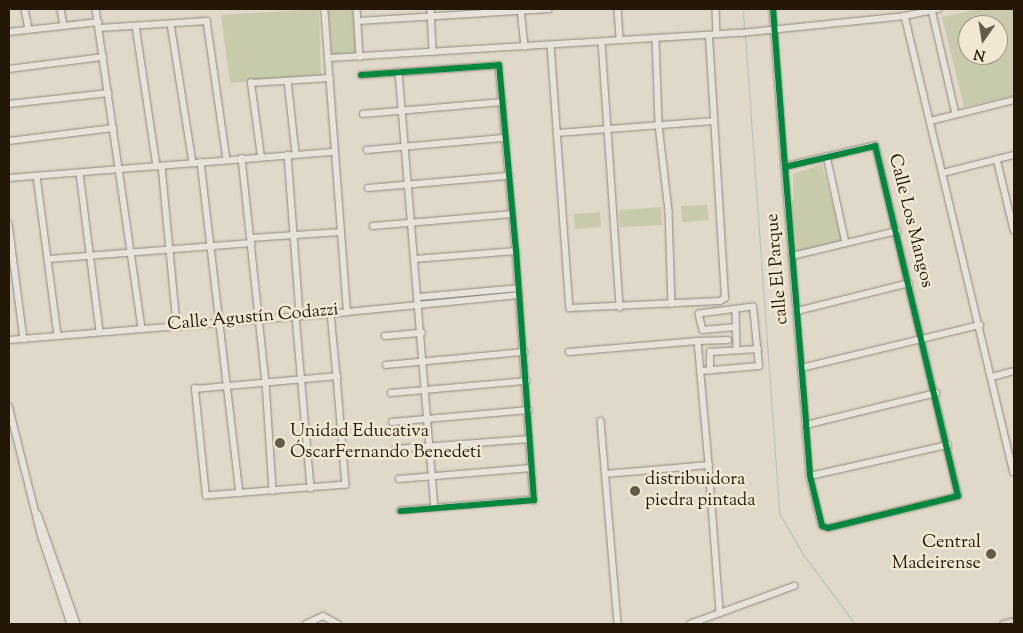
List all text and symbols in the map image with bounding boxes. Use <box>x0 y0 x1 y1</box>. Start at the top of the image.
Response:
north arrow <box>958 15 1008 65</box>
text: N <box>972 43 988 65</box>
street label: Calle Los Mangos <box>883 152 937 290</box>
street label: calle El Parque <box>762 212 794 326</box>
street label: Calle Agustín Codazzi <box>166 300 340 336</box>
place label: Unidad Educativa ÓscarFernando Benedeti <box>290 422 481 464</box>
marker: Unidad Educativa ÓscarFernando Benedeti <box>274 437 286 449</box>
place label: distribuidora piedra pintada <box>645 470 756 512</box>
marker: distribuidora piedra pintada <box>629 485 641 497</box>
place label: Central Madeirense <box>892 533 981 576</box>
marker: Central Madeirense <box>985 548 997 560</box>

